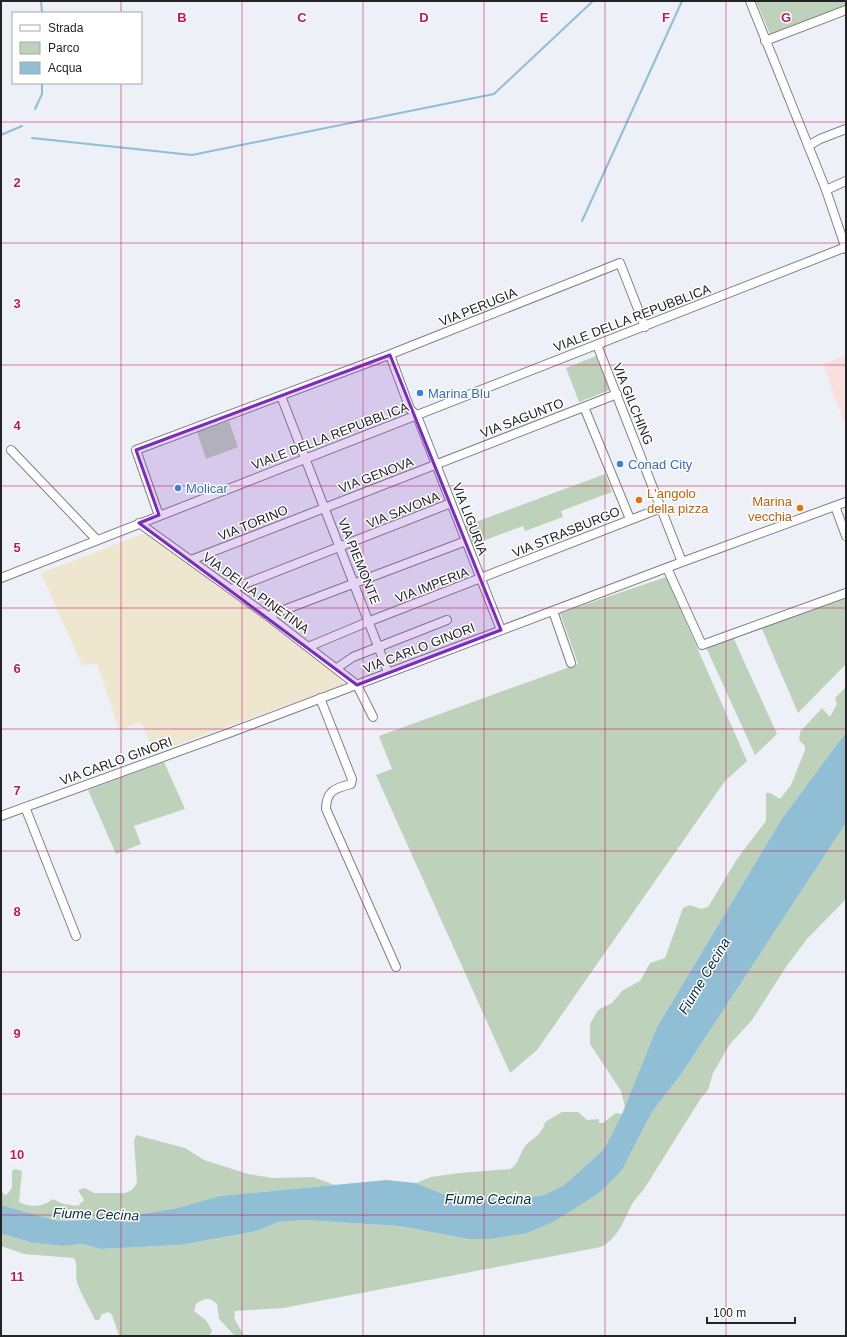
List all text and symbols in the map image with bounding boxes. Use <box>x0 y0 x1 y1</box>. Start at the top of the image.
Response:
text: B <box>177 10 187 25</box>
text: C <box>297 10 307 25</box>
text: D <box>419 10 429 25</box>
text: E <box>540 10 549 25</box>
text: F <box>662 10 670 25</box>
text: G <box>781 10 791 25</box>
legend <box>12 12 142 84</box>
text: Strada <box>48 21 84 35</box>
text: Parco <box>48 41 80 55</box>
text: Acqua <box>48 61 82 75</box>
text: 2 <box>13 175 21 190</box>
street label: VIALE DELLA REPUBBLICA <box>551 281 713 355</box>
street label: VIA PERUGIA <box>437 284 519 329</box>
text: 3 <box>13 296 21 311</box>
street label: VIA GILCHING <box>610 361 656 447</box>
place label: Marina Blu <box>428 386 490 401</box>
marker: Marina Blu <box>415 388 425 398</box>
street label: VIA SAGUNTO <box>478 395 566 441</box>
street label: VIALE DELLA REPUBBLICA <box>249 399 411 473</box>
text: 4 <box>13 418 21 433</box>
street label: VIA GENOVA <box>337 454 416 496</box>
place label: Conad City <box>628 457 693 472</box>
marker: Conad City <box>615 459 625 469</box>
place label: Molicar <box>186 481 229 496</box>
street label: VIA LIGURIA <box>449 481 491 557</box>
marker: Molicar <box>173 483 183 493</box>
place label: L'angolo della pizza <box>647 486 709 516</box>
street label: VIA SAVONA <box>364 488 442 531</box>
place label: Marina vecchia <box>748 494 793 524</box>
marker: L'angolo della pizza <box>634 495 644 505</box>
street label: VIA TORINO <box>216 502 290 544</box>
marker: Marina vecchia <box>795 503 805 513</box>
street label: VIA STRASBURGO <box>510 504 622 560</box>
street label: VIA PIEMONTE <box>335 516 383 607</box>
text: 5 <box>13 540 21 555</box>
street label: VIA DELLA PINETINA <box>200 549 312 637</box>
street label: VIA IMPERIA <box>393 564 471 606</box>
street label: VIA CARLO GINORI <box>361 620 477 676</box>
text: 6 <box>13 661 21 676</box>
street label: VIA CARLO GINORI <box>58 734 174 788</box>
text: 7 <box>13 783 21 798</box>
text: 8 <box>13 904 21 919</box>
water label: Fiume Cecina <box>675 935 733 1017</box>
text: 9 <box>13 1026 21 1041</box>
text: 10 <box>10 1147 24 1162</box>
water label: Fiume Cecina <box>445 1191 531 1207</box>
water label: Fiume Cecina <box>53 1204 140 1224</box>
text: 11 <box>10 1269 24 1284</box>
scale bar <box>707 1299 795 1325</box>
text: 100 m <box>713 1306 746 1320</box>

